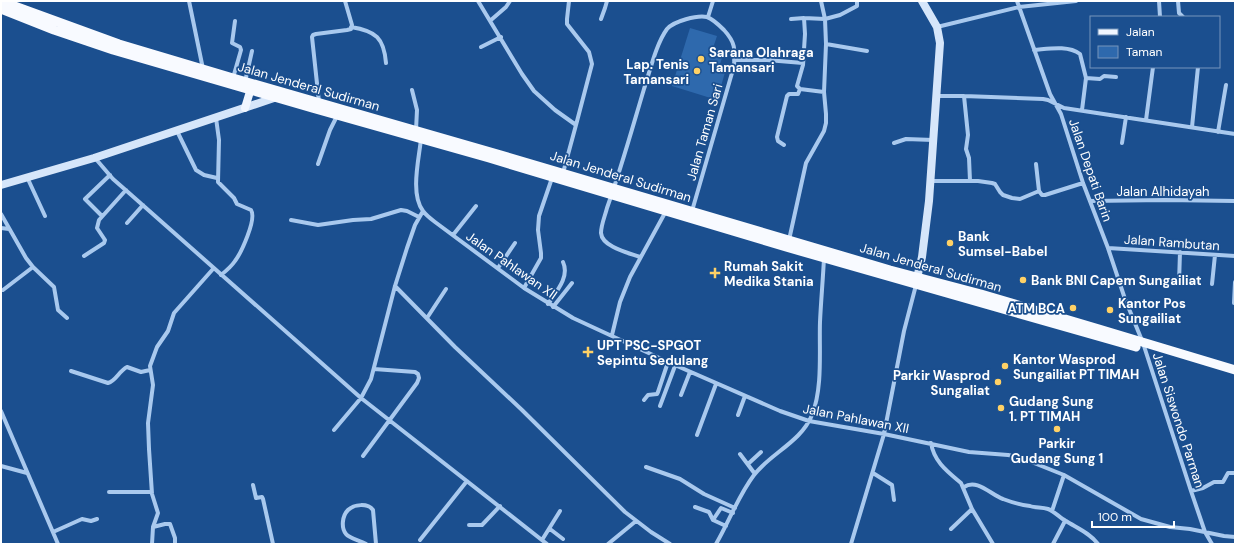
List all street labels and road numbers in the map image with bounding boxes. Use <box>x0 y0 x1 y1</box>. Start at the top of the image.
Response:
street label: Jalan Jenderal Sudirman <box>236 58 382 115</box>
street label: Jalan Taman Sari <box>683 82 726 183</box>
street label: Jalan Depati Barin <box>1065 116 1116 224</box>
street label: Jalan Jenderal Sudirman <box>548 147 694 206</box>
street label: Jalan Alhidayah <box>1116 183 1210 200</box>
street label: Jalan Pahlawan XII <box>463 228 561 303</box>
street label: Jalan Rambutan <box>1124 231 1220 254</box>
street label: Jalan Jenderal Sudirman <box>858 239 1004 296</box>
street label: Jalan Siswondo Parman <box>1149 351 1208 490</box>
street label: Jalan Pahlawan XII <box>801 400 910 437</box>

